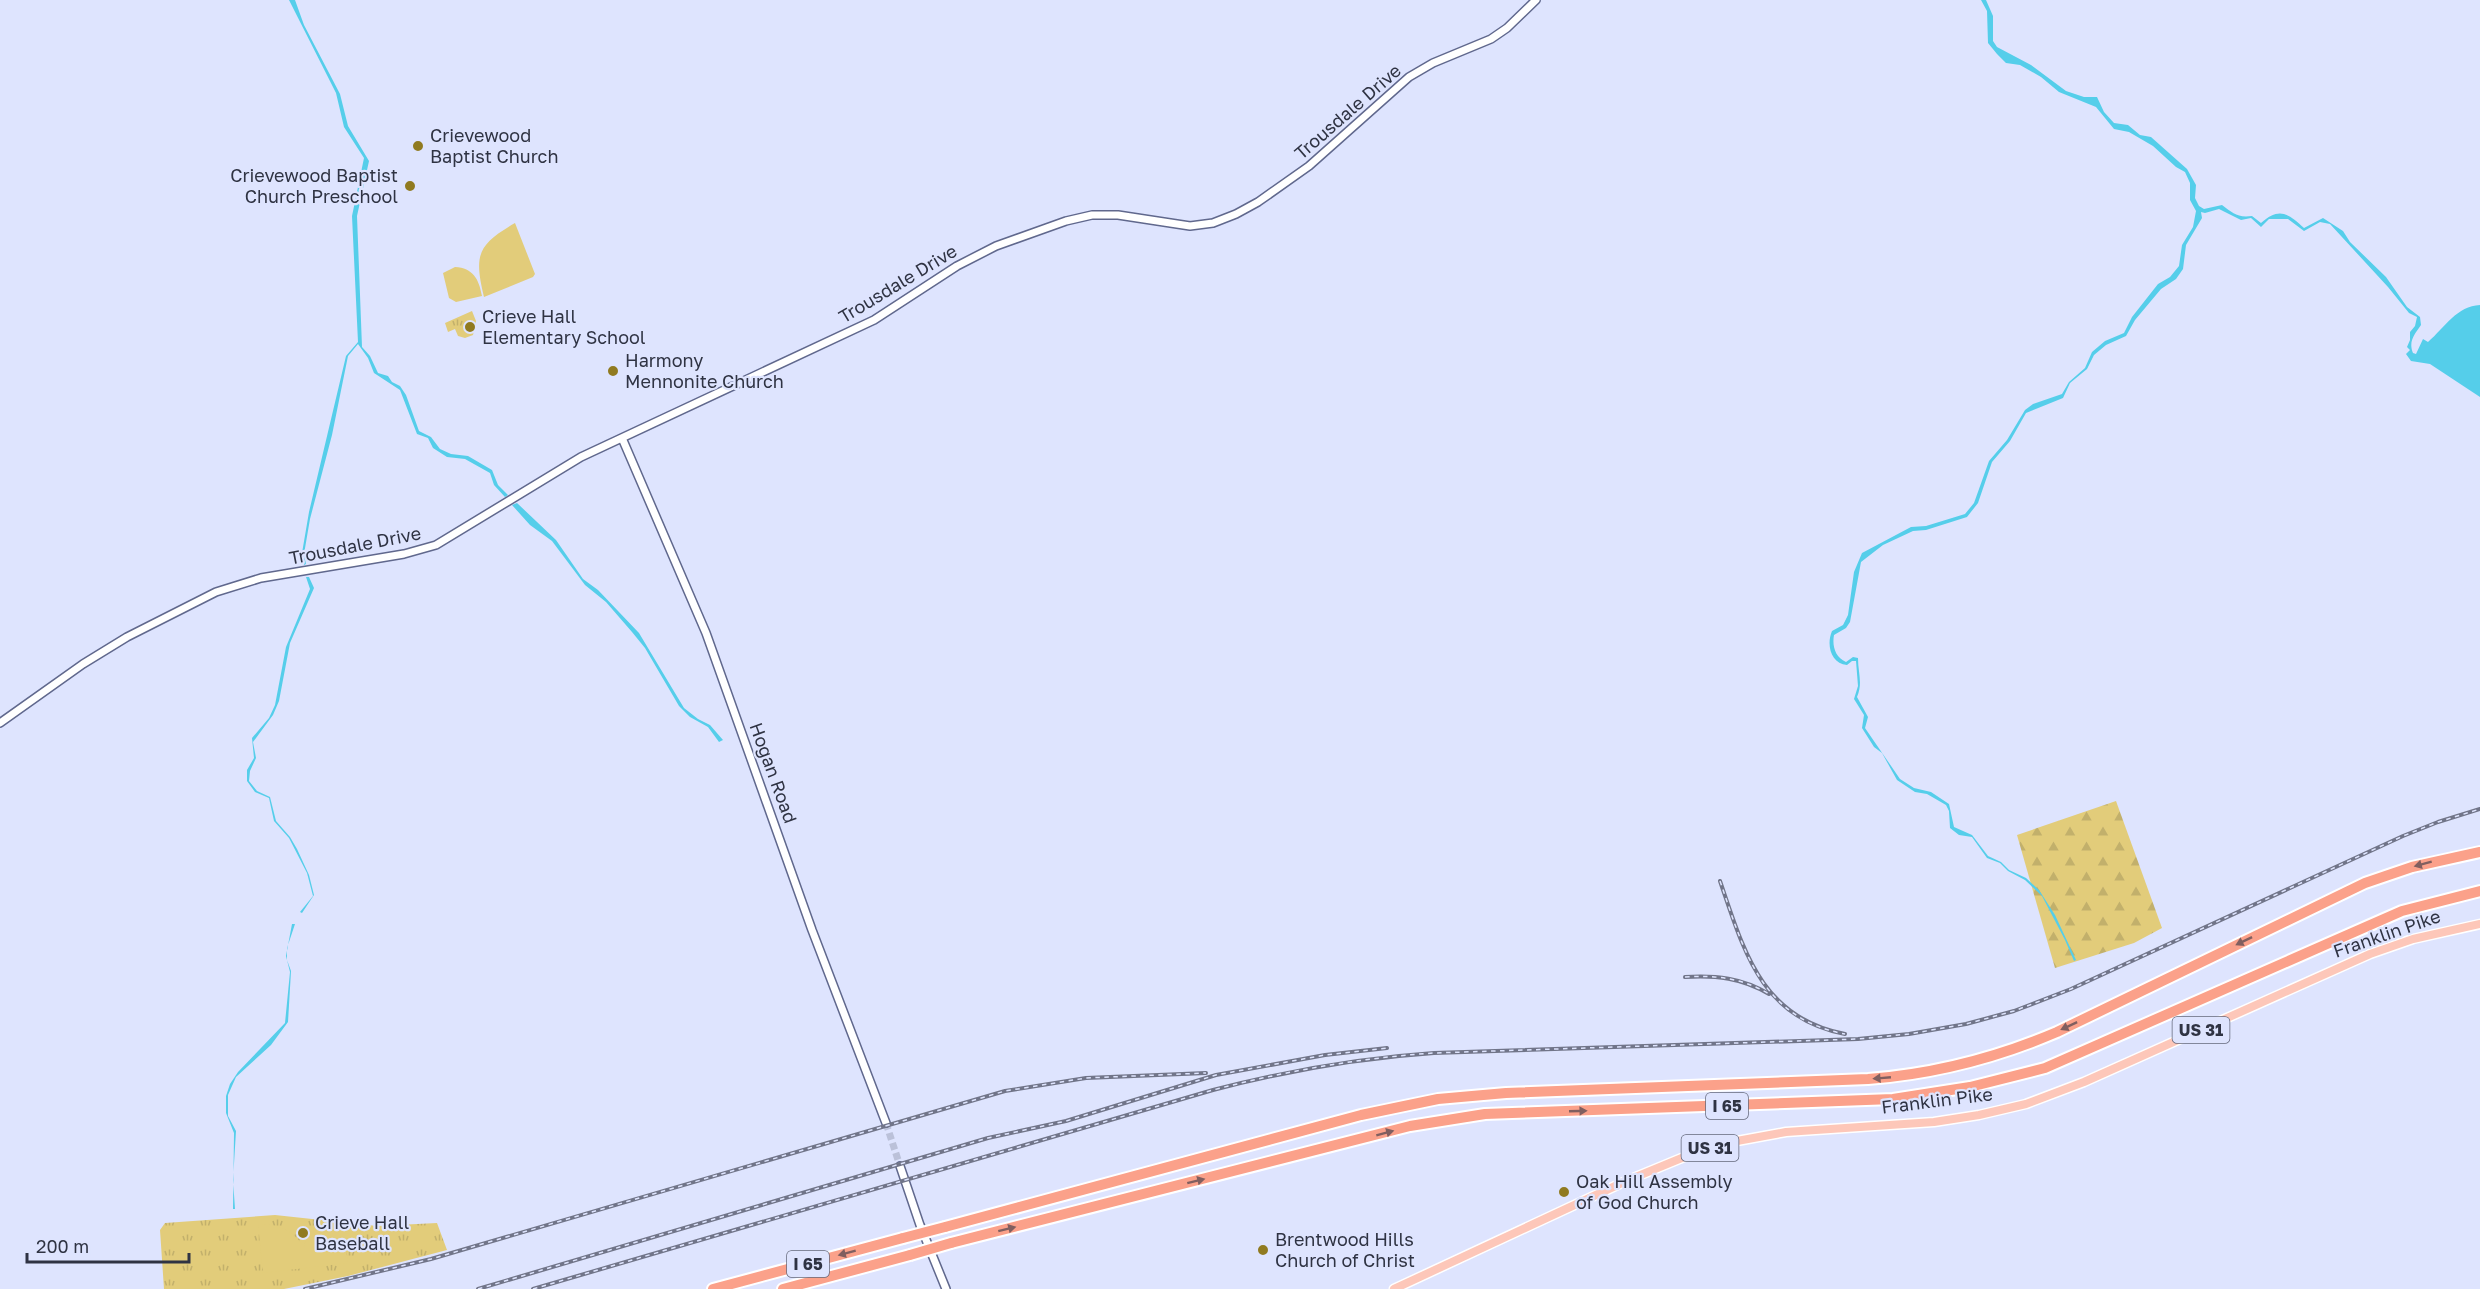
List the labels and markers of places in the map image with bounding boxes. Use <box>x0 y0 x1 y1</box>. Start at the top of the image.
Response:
place label: Crievewood Baptist Church <box>430 124 558 167</box>
marker: Crievewood Baptist Church <box>411 139 425 153</box>
place label: Crievewood Baptist Church Preschool <box>230 164 398 207</box>
marker: Crievewood Baptist Church Preschool <box>403 179 417 193</box>
place label: Crieve Hall Elementary School <box>482 305 646 348</box>
marker: Crieve Hall Elementary School <box>463 320 477 334</box>
place label: Harmony Mennonite Church <box>625 349 784 392</box>
marker: Harmony Mennonite Church <box>606 364 620 378</box>
place label: Oak Hill Assembly of God Church <box>1576 1170 1733 1213</box>
marker: Oak Hill Assembly of God Church <box>1557 1185 1571 1199</box>
place label: Crieve Hall Baseball <box>315 1211 409 1254</box>
marker: Crieve Hall Baseball <box>296 1226 310 1240</box>
place label: Brentwood Hills Church of Christ <box>1275 1228 1415 1271</box>
marker: Brentwood Hills Church of Christ <box>1256 1243 1270 1257</box>

